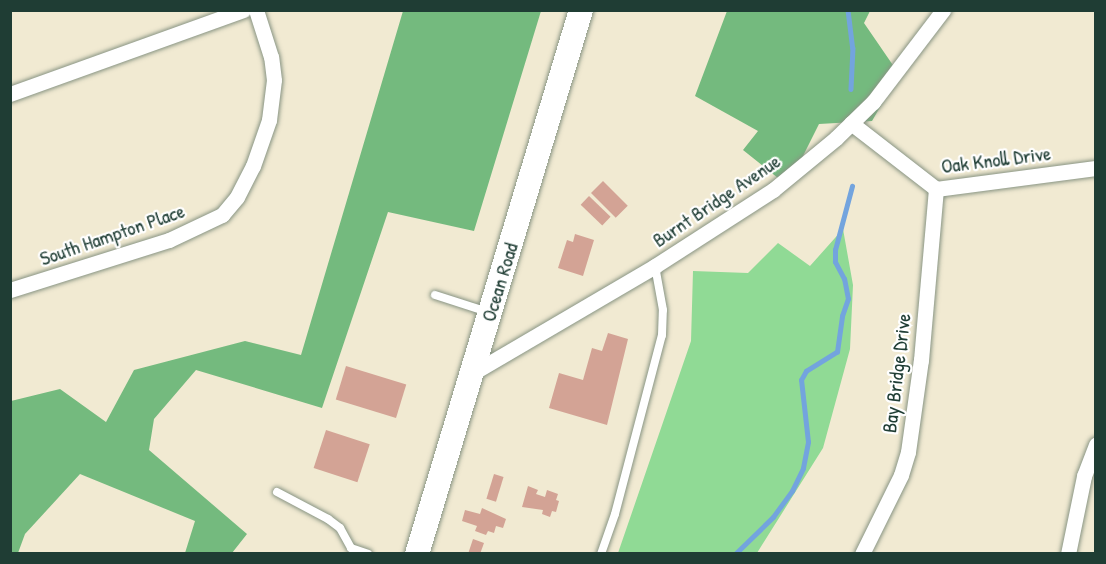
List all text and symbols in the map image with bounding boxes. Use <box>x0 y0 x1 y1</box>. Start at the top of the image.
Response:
street label: Oak Knoll Drive <box>940 140 1052 178</box>
street label: Burnt Bridge Avenue <box>648 148 784 252</box>
street label: South Hampton Place <box>36 198 188 270</box>
street label: Ocean Road <box>476 240 522 324</box>
street label: Bay Bridge Drive <box>877 312 915 434</box>

